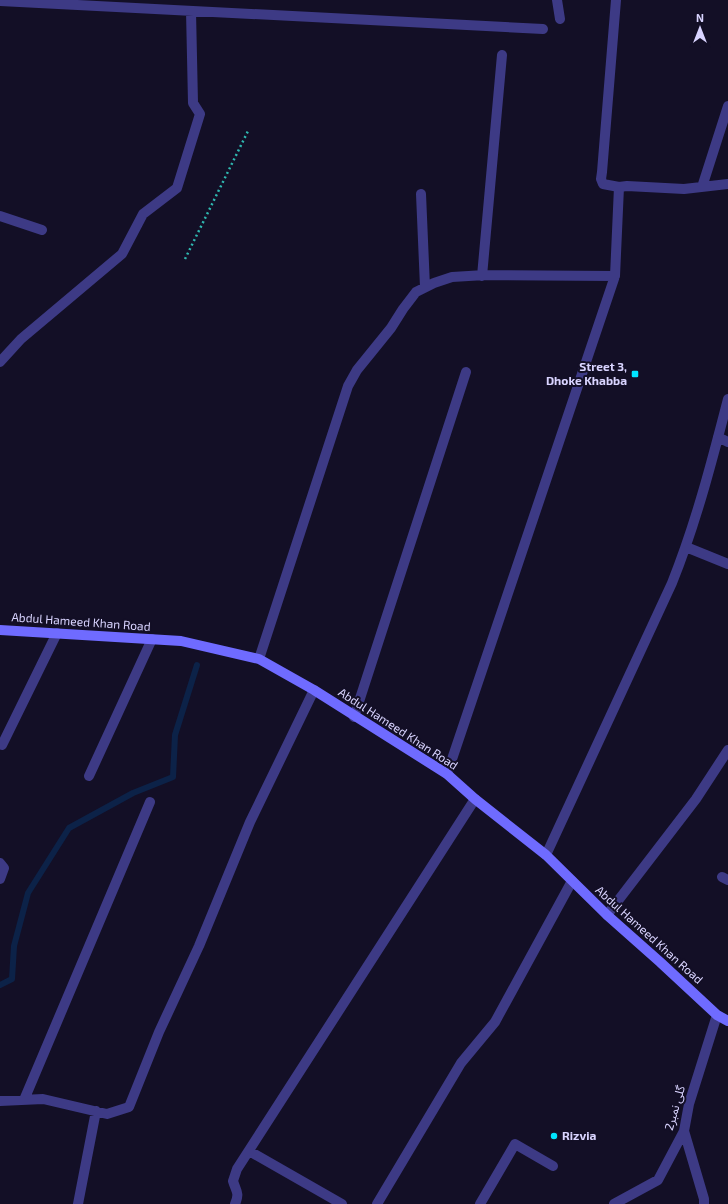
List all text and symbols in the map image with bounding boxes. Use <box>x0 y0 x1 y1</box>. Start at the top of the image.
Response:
north arrow <box>680 8 720 48</box>
text: N <box>696 11 704 24</box>
place label: Street 3, Dhoke Khabba <box>546 359 627 387</box>
marker: Street 3, Dhoke Khabba <box>630 369 640 379</box>
street label: Abdul Hameed Khan Road <box>11 609 151 633</box>
street label: Abdul Hameed Khan Road <box>336 684 461 772</box>
street label: Abdul Hameed Khan Road <box>593 882 706 986</box>
street label: گلی نمبر2 <box>661 1083 688 1132</box>
place label: Rizvia <box>562 1128 596 1142</box>
marker: Rizvia <box>549 1131 559 1141</box>

